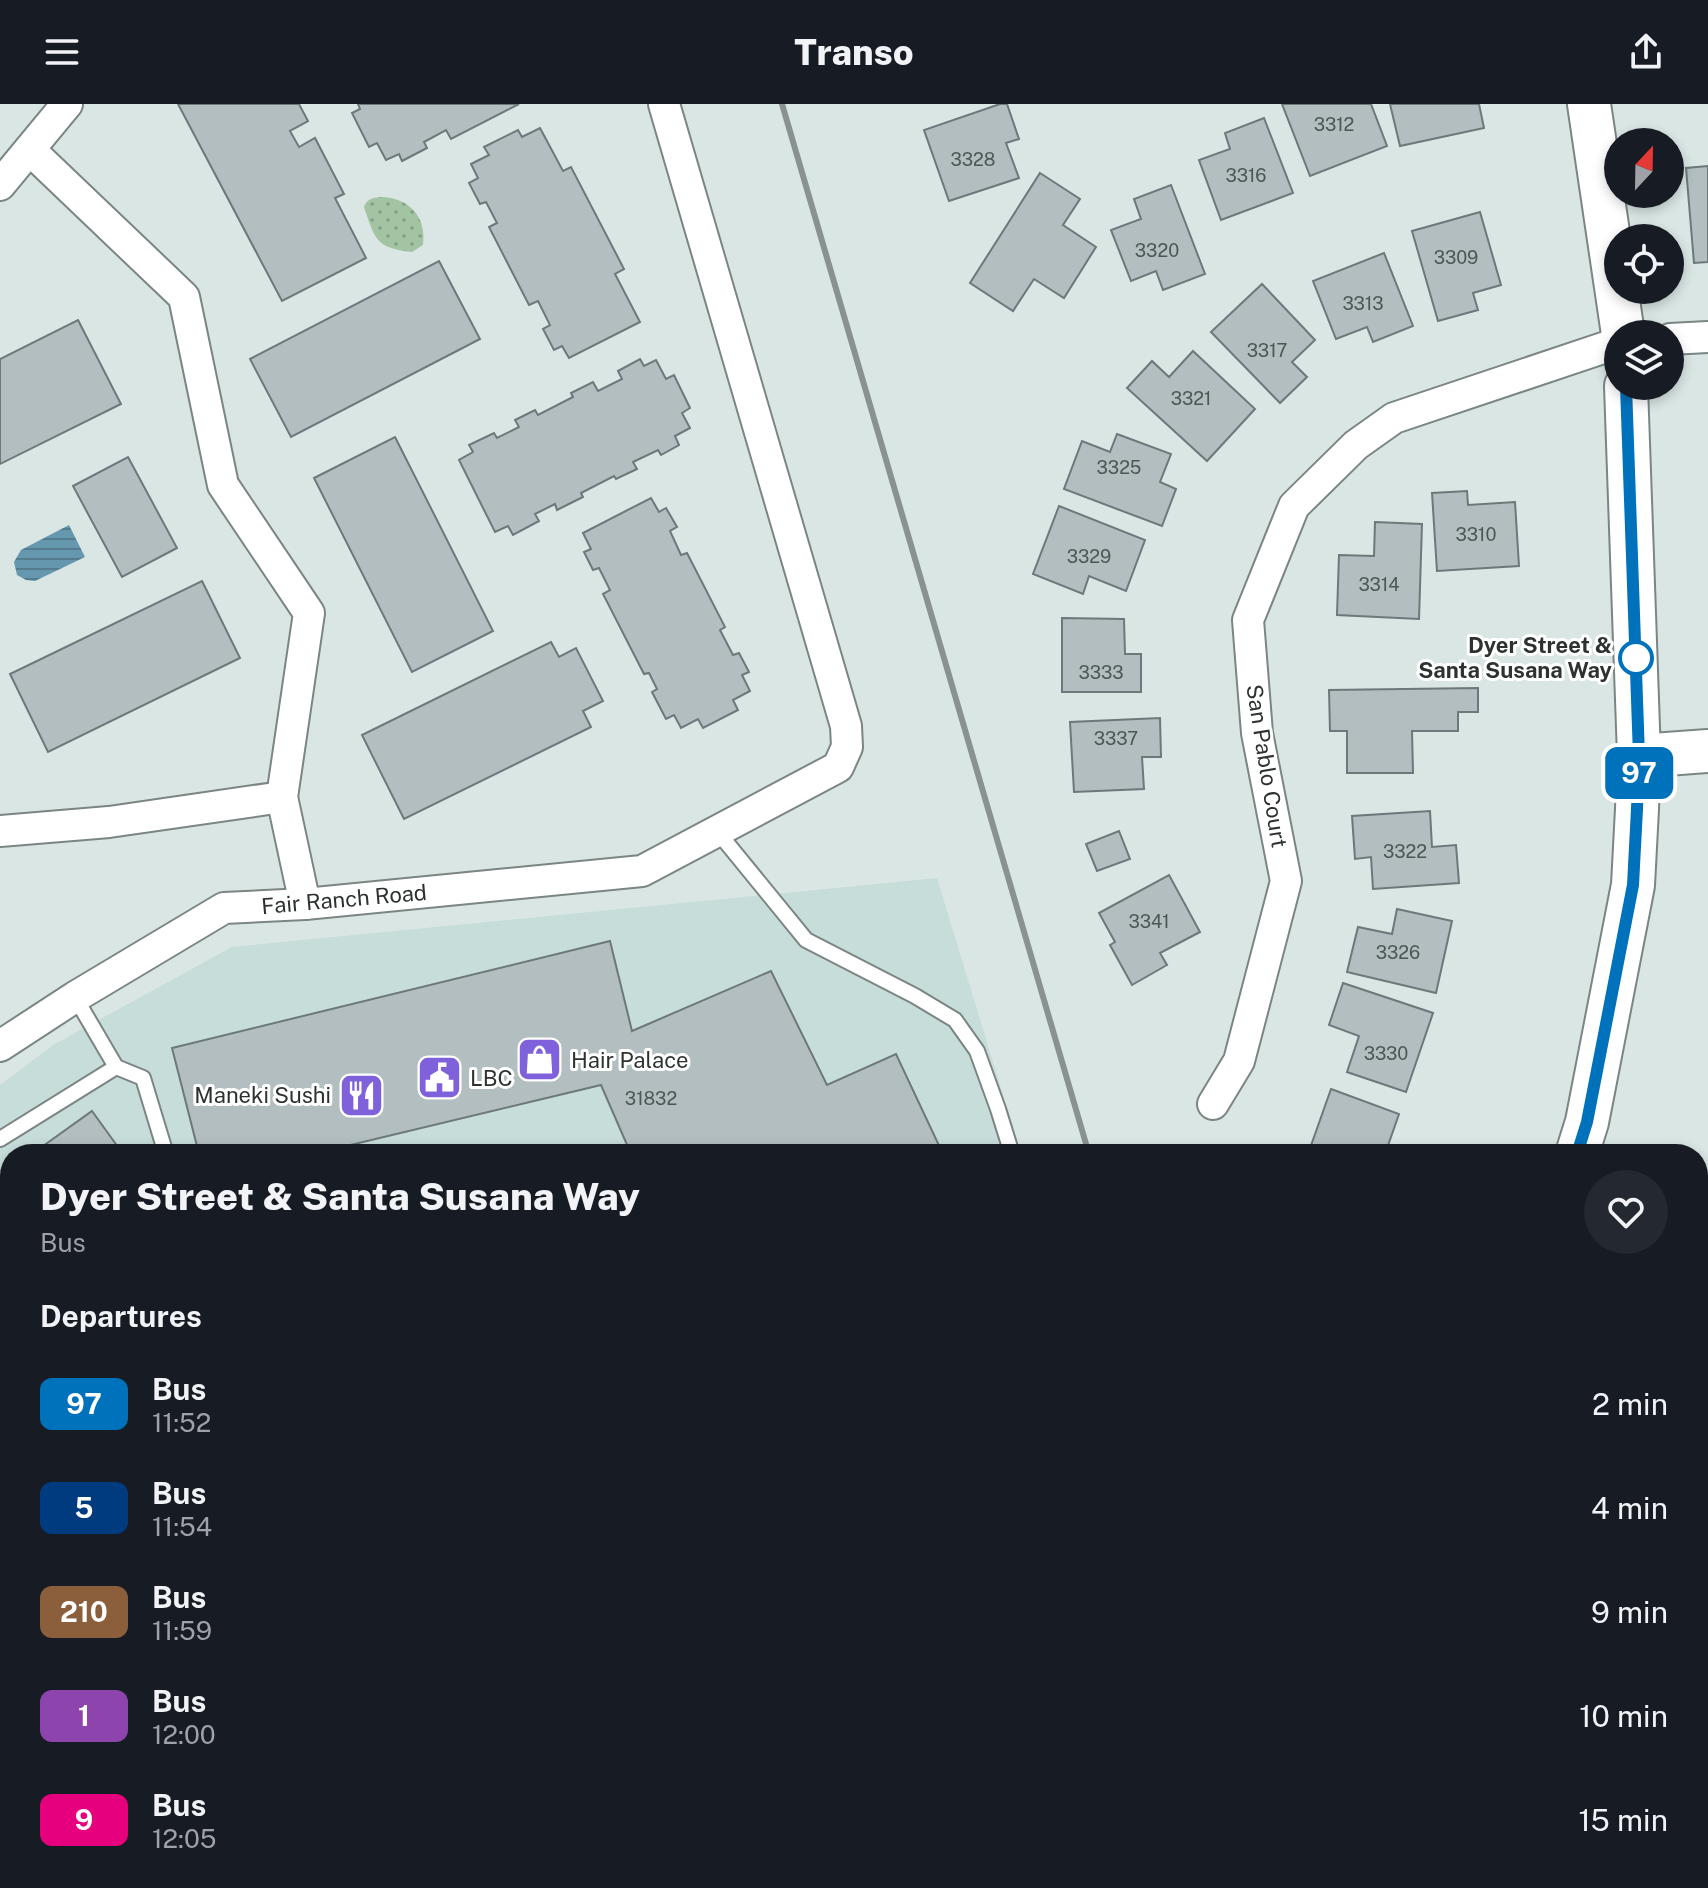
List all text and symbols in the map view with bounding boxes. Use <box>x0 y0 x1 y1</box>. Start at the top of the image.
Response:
icon: menu <box>40 30 84 74</box>
icon: share <box>1624 30 1668 74</box>
text: Transo <box>794 31 914 73</box>
house number: 3312 <box>1314 114 1354 135</box>
north arrow <box>1604 128 1684 208</box>
map controls <box>1604 128 1684 400</box>
house number: 3328 <box>951 149 995 170</box>
house number: 3316 <box>1225 165 1267 186</box>
button: locate <box>1604 224 1684 304</box>
house number: 3320 <box>1135 240 1179 261</box>
house number: 3309 <box>1434 247 1478 268</box>
house number: 3313 <box>1342 293 1384 314</box>
button: layers <box>1604 320 1684 400</box>
house number: 3317 <box>1247 340 1287 361</box>
house number: 3321 <box>1171 388 1211 409</box>
house number: 3325 <box>1097 457 1141 478</box>
house number: 3310 <box>1456 524 1496 545</box>
house number: 3329 <box>1067 546 1111 567</box>
house number: 3314 <box>1358 574 1400 595</box>
place label: Dyer Street & Santa Susana Way <box>1418 632 1613 683</box>
marker: Dyer Street & Santa Susana Way <box>1619 641 1653 675</box>
house number: 3333 <box>1078 662 1124 683</box>
street label: San Pablo Court <box>1241 682 1293 850</box>
house number: 3337 <box>1094 728 1138 749</box>
line badge: 97 <box>1603 747 1675 799</box>
text: 97 <box>1621 756 1657 789</box>
house number: 3322 <box>1383 841 1427 862</box>
street label: Fair Ranch Road <box>260 879 428 919</box>
house number: 3341 <box>1128 911 1170 932</box>
house number: 3326 <box>1376 942 1420 963</box>
shop icon: Hair Palace <box>516 1036 564 1084</box>
house number: 3330 <box>1364 1043 1408 1064</box>
place label: Hair Palace <box>571 1047 689 1073</box>
public building icon: LBC <box>415 1054 463 1102</box>
place label: LBC <box>470 1065 513 1091</box>
restaurant icon: Maneki Sushi <box>338 1071 386 1119</box>
place label: Maneki Sushi <box>194 1082 331 1108</box>
house number: 31832 <box>625 1088 677 1109</box>
button: heart <box>1584 1170 1668 1254</box>
text: Dyer Street & Santa Susana Way <box>40 1174 640 1219</box>
text: Bus <box>40 1227 86 1258</box>
text: Departures <box>40 1298 202 1334</box>
text: Bus <box>152 1371 206 1407</box>
text: 2 min <box>1592 1386 1668 1422</box>
text: 97 <box>66 1387 102 1420</box>
text: 11:52 <box>152 1407 211 1438</box>
text: Bus <box>152 1475 206 1511</box>
text: 4 min <box>1591 1490 1668 1526</box>
text: 5 <box>75 1491 93 1524</box>
text: 11:54 <box>152 1511 212 1542</box>
text: Bus <box>152 1579 206 1615</box>
text: 9 min <box>1591 1594 1668 1630</box>
text: 210 <box>60 1595 108 1628</box>
text: 11:59 <box>152 1615 212 1646</box>
text: Bus <box>152 1683 206 1719</box>
text: 10 min <box>1579 1698 1668 1734</box>
text: 1 <box>78 1699 90 1732</box>
text: 12:00 <box>152 1719 216 1750</box>
text: Bus <box>152 1787 206 1823</box>
text: 15 min <box>1578 1802 1668 1838</box>
text: 9 <box>75 1803 93 1836</box>
text: 12:05 <box>152 1823 217 1854</box>

